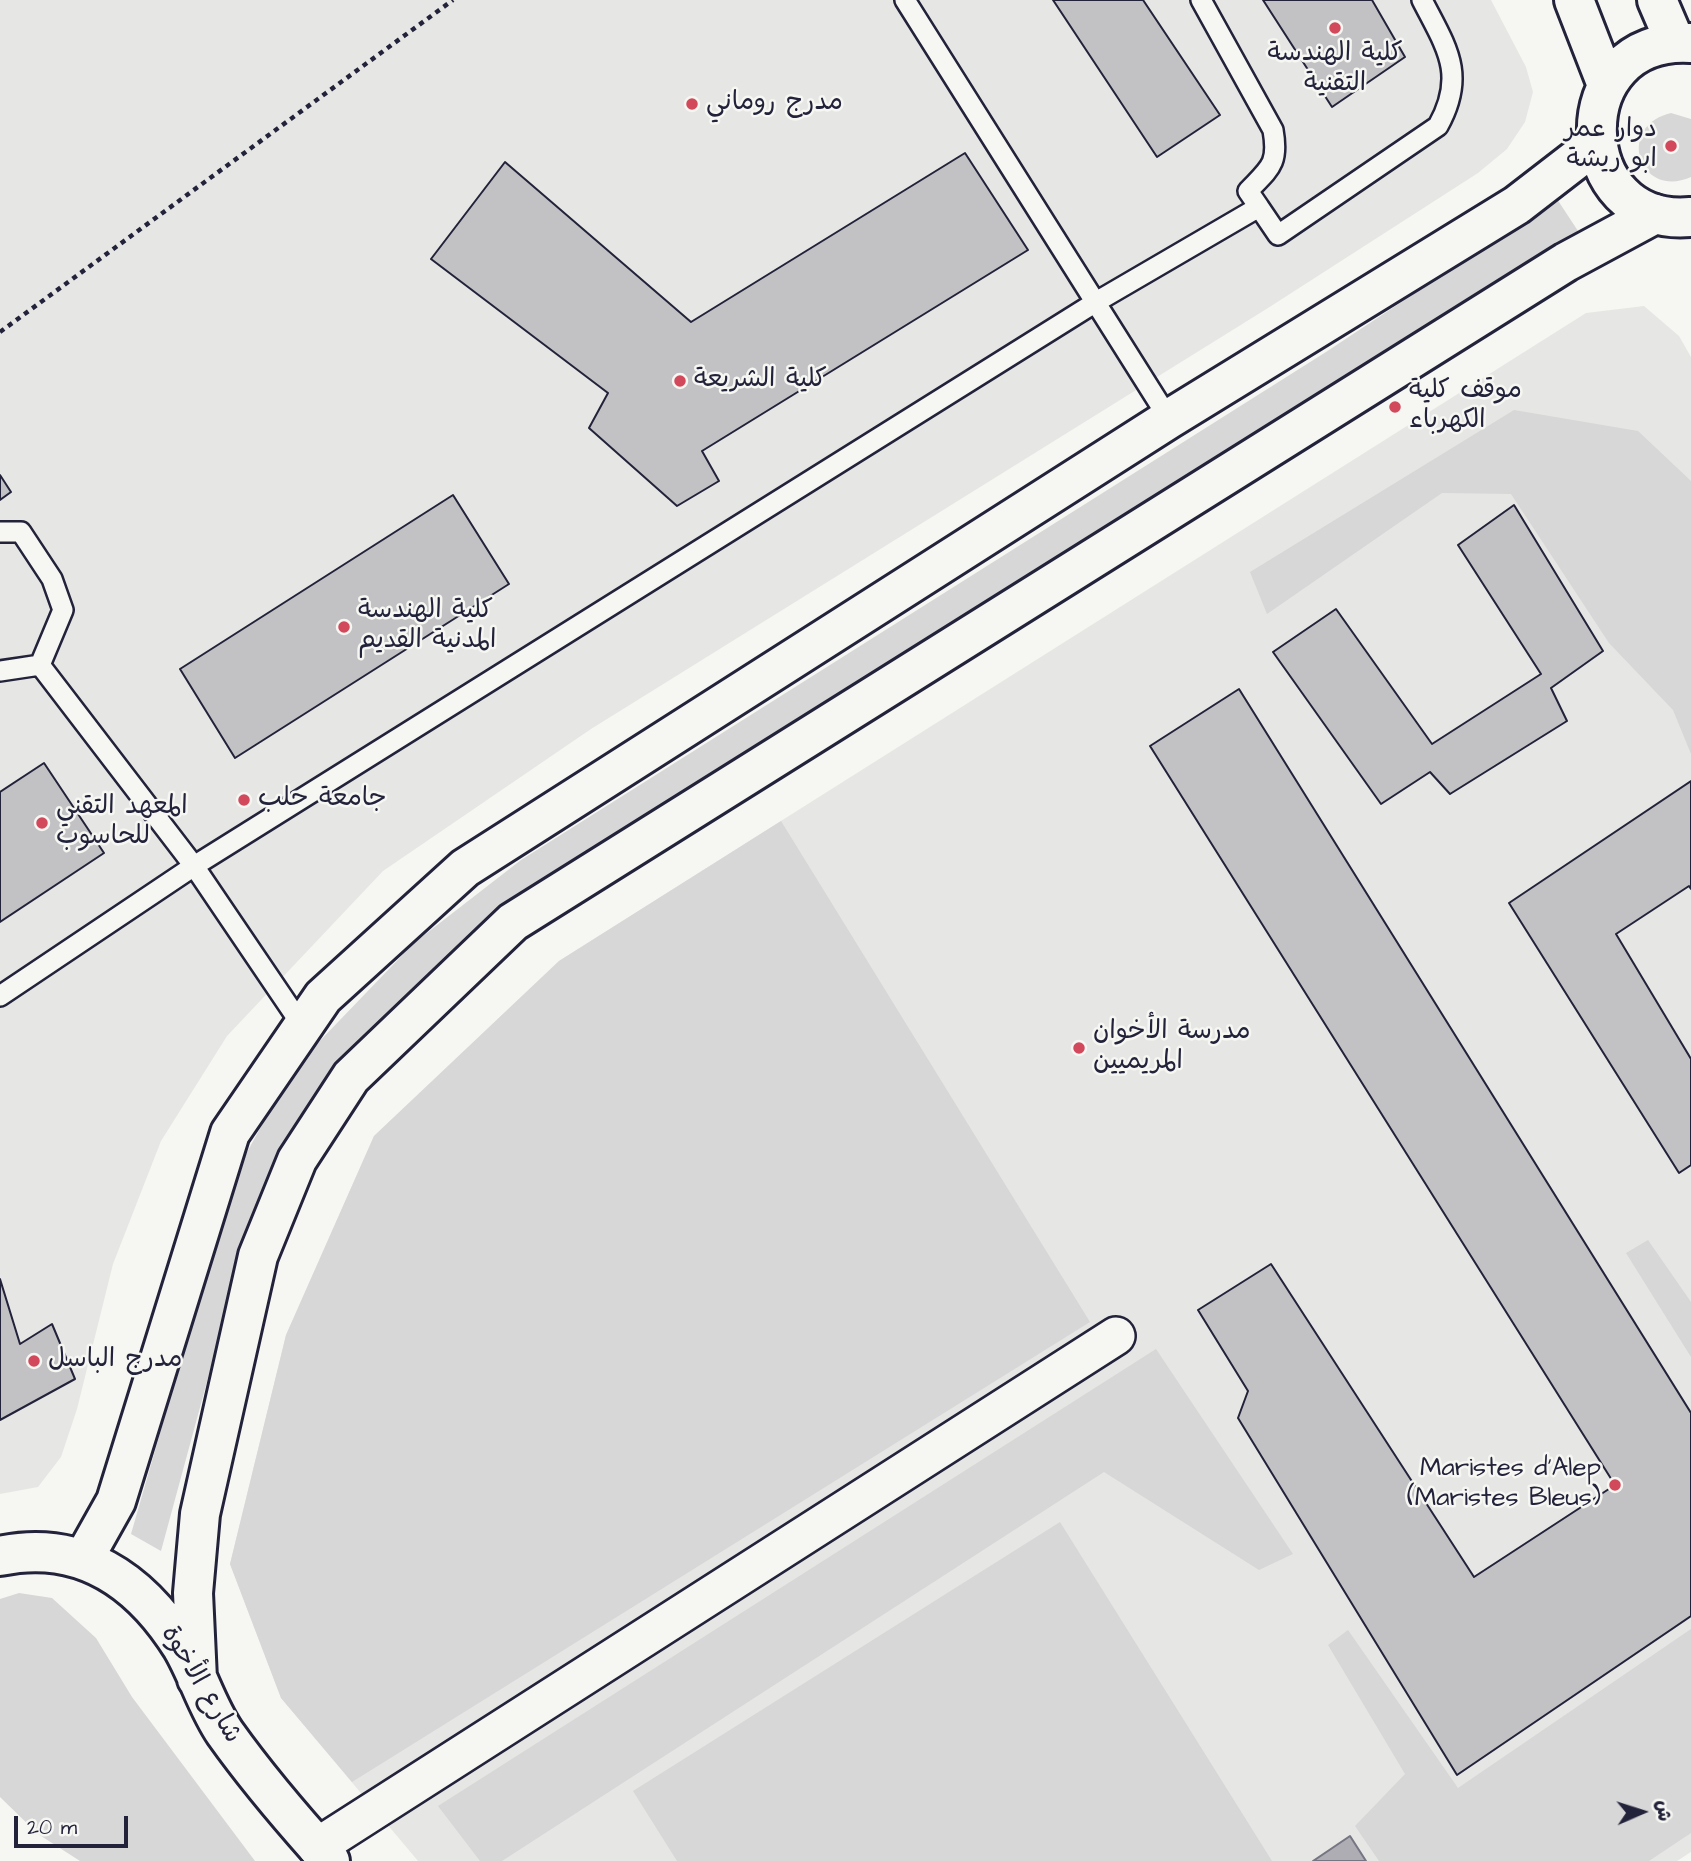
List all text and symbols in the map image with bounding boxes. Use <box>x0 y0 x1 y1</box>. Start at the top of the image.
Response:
marker: كلية الهندسة التقنية <box>1327 20 1343 36</box>
place label: كلية الهندسة التقنية <box>1267 39 1403 100</box>
place label: مدرج روماني <box>706 88 843 120</box>
marker: مدرج روماني <box>684 96 700 112</box>
place label: دوار عمر ابو ريشة <box>1565 115 1657 176</box>
marker: دوار عمر ابو ريشة <box>1663 138 1679 154</box>
place label: كلية الشريعة <box>694 365 827 397</box>
marker: كلية الشريعة <box>672 373 688 389</box>
place label: موقف كلية الكهرباء <box>1409 376 1522 438</box>
marker: موقف كلية الكهرباء <box>1387 399 1403 415</box>
place label: كلية الهندسة المدنية القديم <box>358 596 496 658</box>
marker: كلية الهندسة المدنية القديم <box>336 619 352 635</box>
place label: جامعة حلب <box>258 784 387 816</box>
place label: المعهد التقني للحاسوب <box>56 792 188 854</box>
marker: جامعة حلب <box>236 792 252 808</box>
marker: المعهد التقني للحاسوب <box>34 815 50 831</box>
place label: مدرسة الأخوان المريميين <box>1093 1017 1250 1078</box>
marker: مدرسة الأخوان المريميين <box>1071 1040 1087 1056</box>
place label: مدرج الباسل <box>48 1345 182 1377</box>
marker: مدرج الباسل <box>26 1353 42 1369</box>
place label: Maristes d'Alep (Maristes Bleus) <box>1407 1454 1601 1516</box>
marker: Maristes d'Alep (Maristes Bleus) <box>1607 1477 1623 1493</box>
street label: شارع الأخوة <box>153 1621 247 1749</box>
north arrow <box>1607 1777 1677 1847</box>
text: ش <box>1649 1800 1677 1822</box>
scale bar <box>18 1801 131 1845</box>
text: 20 m <box>27 1813 77 1842</box>

